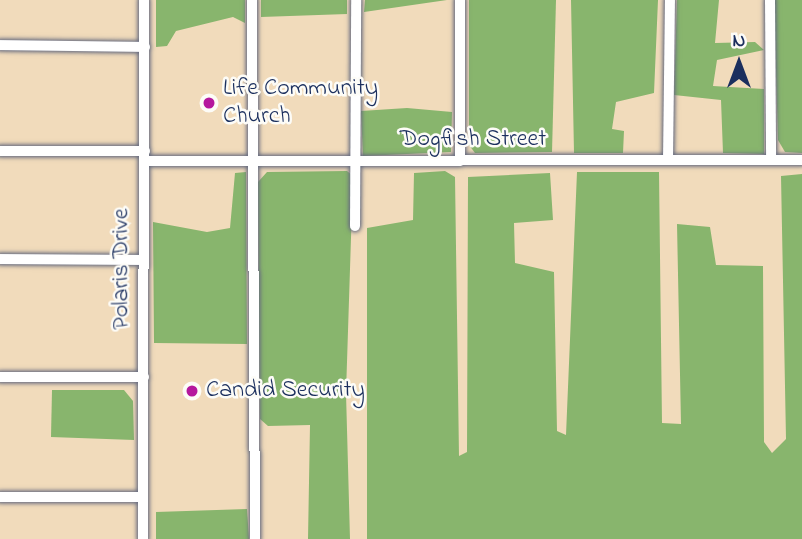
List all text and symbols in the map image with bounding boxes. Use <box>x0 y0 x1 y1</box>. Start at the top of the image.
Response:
north arrow <box>704 28 774 98</box>
text: N <box>733 28 745 55</box>
place label: Life Community Church <box>223 75 378 131</box>
marker: Life Community Church <box>201 95 217 111</box>
street label: Dogfish Street <box>400 126 546 154</box>
street label: Polaris Drive <box>108 208 136 330</box>
place label: Candid Security <box>206 377 365 405</box>
marker: Candid Security <box>184 383 200 399</box>

